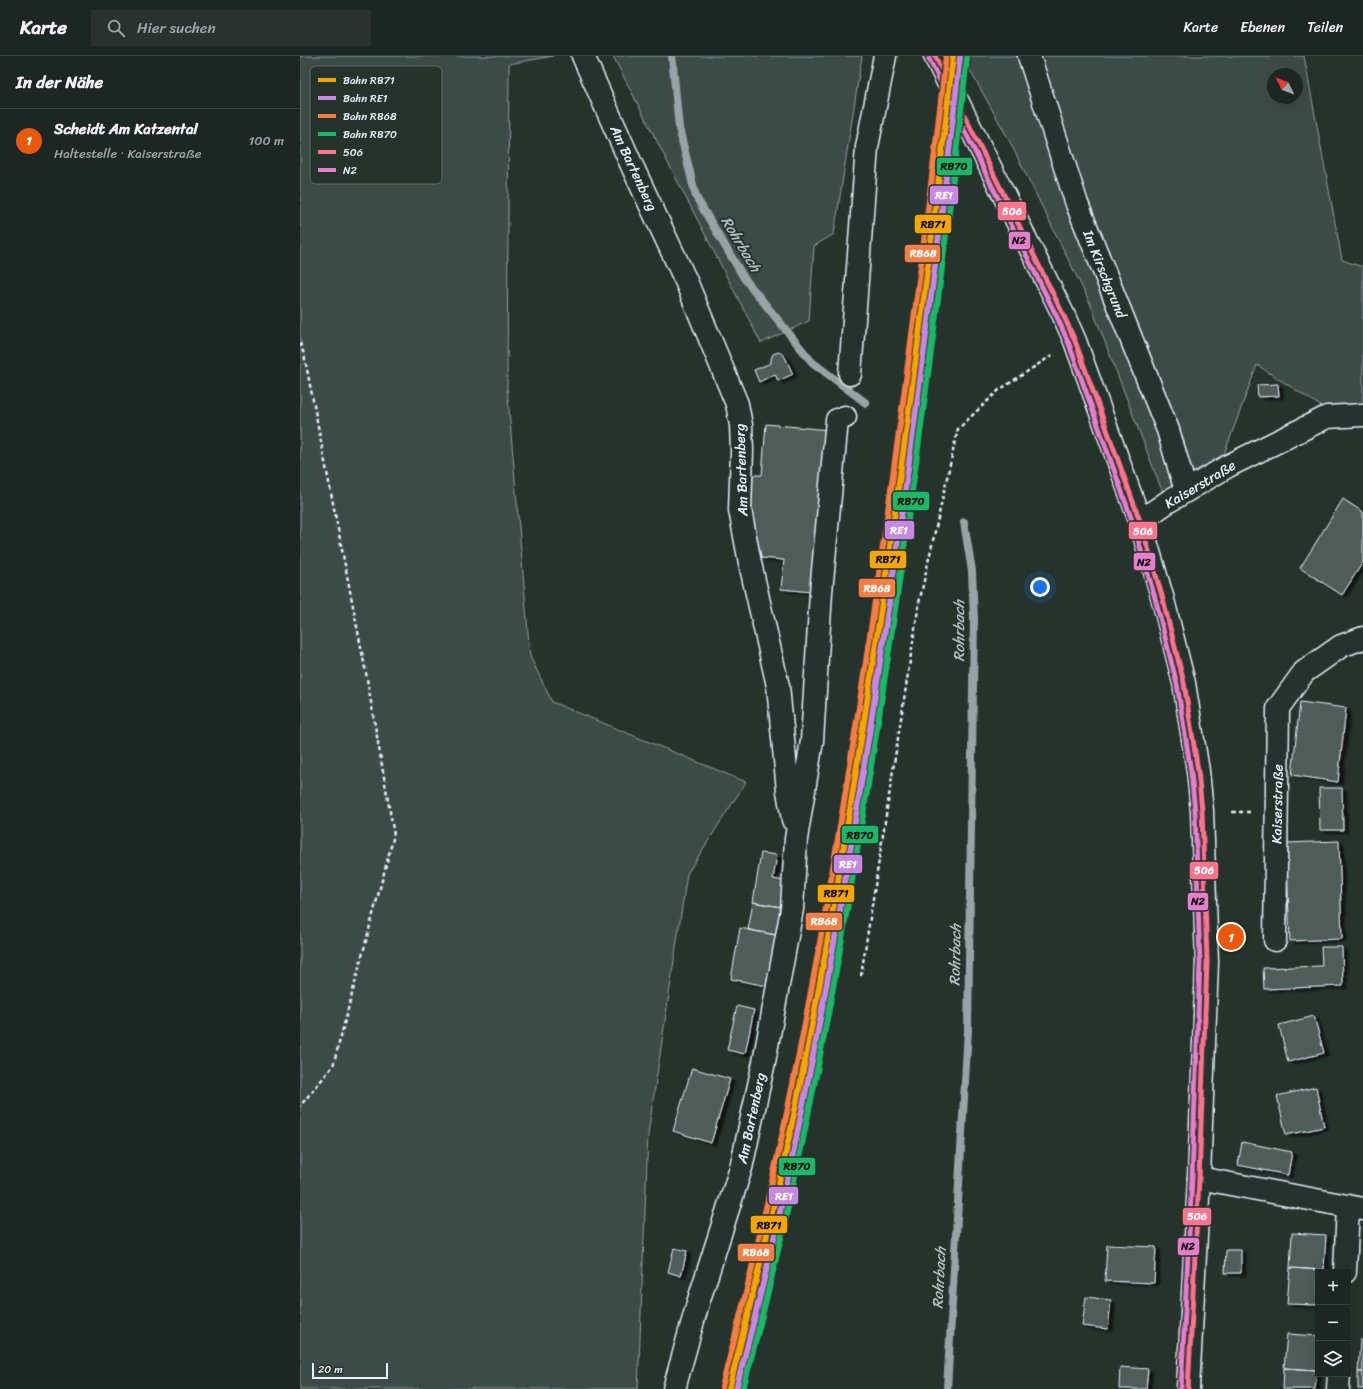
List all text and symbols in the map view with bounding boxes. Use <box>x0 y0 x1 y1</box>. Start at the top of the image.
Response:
search box <box>91 10 371 46</box>
text: Karte <box>20 11 67 44</box>
text: Hier suchen <box>137 15 216 41</box>
text: Karte <box>1184 15 1218 40</box>
text: Ebenen <box>1240 15 1285 40</box>
text: Teilen <box>1307 15 1343 40</box>
icon: search <box>105 17 127 39</box>
legend <box>310 66 442 184</box>
text: In der Nähe <box>16 67 103 97</box>
north arrow <box>1267 68 1303 104</box>
text: Bahn RB71 <box>343 71 395 90</box>
text: Bahn RE1 <box>343 89 388 108</box>
text: Bahn RB68 <box>343 107 397 126</box>
text: Scheidt Am Katzental <box>54 116 198 142</box>
street label: Am Bartenberg <box>602 120 664 215</box>
text: Bahn RB70 <box>343 125 397 144</box>
text: 1 <box>26 129 32 152</box>
text: 100 m <box>249 129 284 152</box>
text: Haltestelle · Kaiserstraße <box>54 142 202 165</box>
text: 506 <box>343 143 363 162</box>
line badge: RB70 <box>936 157 973 176</box>
text: RB70 <box>940 157 968 176</box>
text: N2 <box>343 161 358 180</box>
line badge: RE1 <box>929 185 959 205</box>
text: RE1 <box>934 186 953 205</box>
line badge: 506 <box>997 201 1027 221</box>
text: 506 <box>1002 202 1022 221</box>
water label: Rohrbach <box>714 211 769 279</box>
line badge: RB71 <box>914 214 952 234</box>
text: RB71 <box>920 215 946 234</box>
street label: Im Kirschgrund <box>1075 225 1134 324</box>
line badge: N2 <box>1008 231 1031 250</box>
text: N2 <box>1011 231 1027 250</box>
line badge: RB68 <box>904 244 941 263</box>
text: RB68 <box>909 244 937 263</box>
street label: Am Bartenberg <box>727 423 756 518</box>
street label: Kaiserstraße <box>1160 453 1241 516</box>
line badge: RB70 <box>892 491 930 511</box>
text: RB70 <box>897 492 925 511</box>
line badge: RE1 <box>884 520 915 540</box>
text: RE1 <box>889 521 908 540</box>
line badge: 506 <box>1128 521 1158 540</box>
text: 506 <box>1133 522 1153 541</box>
line badge: RB71 <box>869 550 907 569</box>
text: RB71 <box>875 550 901 569</box>
line badge: N2 <box>1133 552 1156 571</box>
text: N2 <box>1136 553 1152 572</box>
your location <box>1030 577 1050 597</box>
line badge: RB68 <box>858 578 896 598</box>
text: RB68 <box>863 579 891 598</box>
water label: Rohrbach <box>946 598 972 662</box>
street label: Kaiserstraße <box>1264 764 1291 844</box>
line badge: RB70 <box>841 825 879 844</box>
text: RB70 <box>846 826 874 845</box>
line badge: RE1 <box>833 854 863 874</box>
text: RE1 <box>838 855 857 874</box>
line badge: 506 <box>1189 861 1219 880</box>
text: 506 <box>1194 861 1214 880</box>
line badge: RB71 <box>817 884 855 903</box>
text: RB71 <box>823 884 849 903</box>
line badge: N2 <box>1187 892 1209 911</box>
text: N2 <box>1190 892 1206 911</box>
line badge: RB68 <box>805 912 843 931</box>
text: RB68 <box>810 912 838 931</box>
water label: Rohrbach <box>941 922 969 986</box>
pin: 1 <box>1218 922 1244 952</box>
street label: Am Bartenberg <box>729 1070 773 1167</box>
line badge: RB70 <box>778 1157 816 1176</box>
text: RB70 <box>783 1157 811 1176</box>
line badge: RE1 <box>768 1186 799 1205</box>
text: RE1 <box>774 1187 793 1206</box>
line badge: 506 <box>1182 1207 1212 1226</box>
text: 506 <box>1187 1207 1207 1226</box>
line badge: RB71 <box>750 1215 788 1234</box>
text: RB71 <box>756 1216 782 1235</box>
line badge: N2 <box>1177 1237 1200 1256</box>
text: N2 <box>1180 1237 1196 1256</box>
line badge: RB68 <box>737 1243 775 1262</box>
text: RB68 <box>742 1243 770 1262</box>
water label: Rohrbach <box>924 1244 954 1309</box>
map controls <box>1315 1269 1351 1377</box>
button: + <box>1315 1269 1351 1305</box>
button: − <box>1315 1305 1351 1341</box>
button: layers <box>1315 1341 1351 1377</box>
text: 20 m <box>318 1360 343 1379</box>
scale bar <box>312 1361 388 1380</box>

